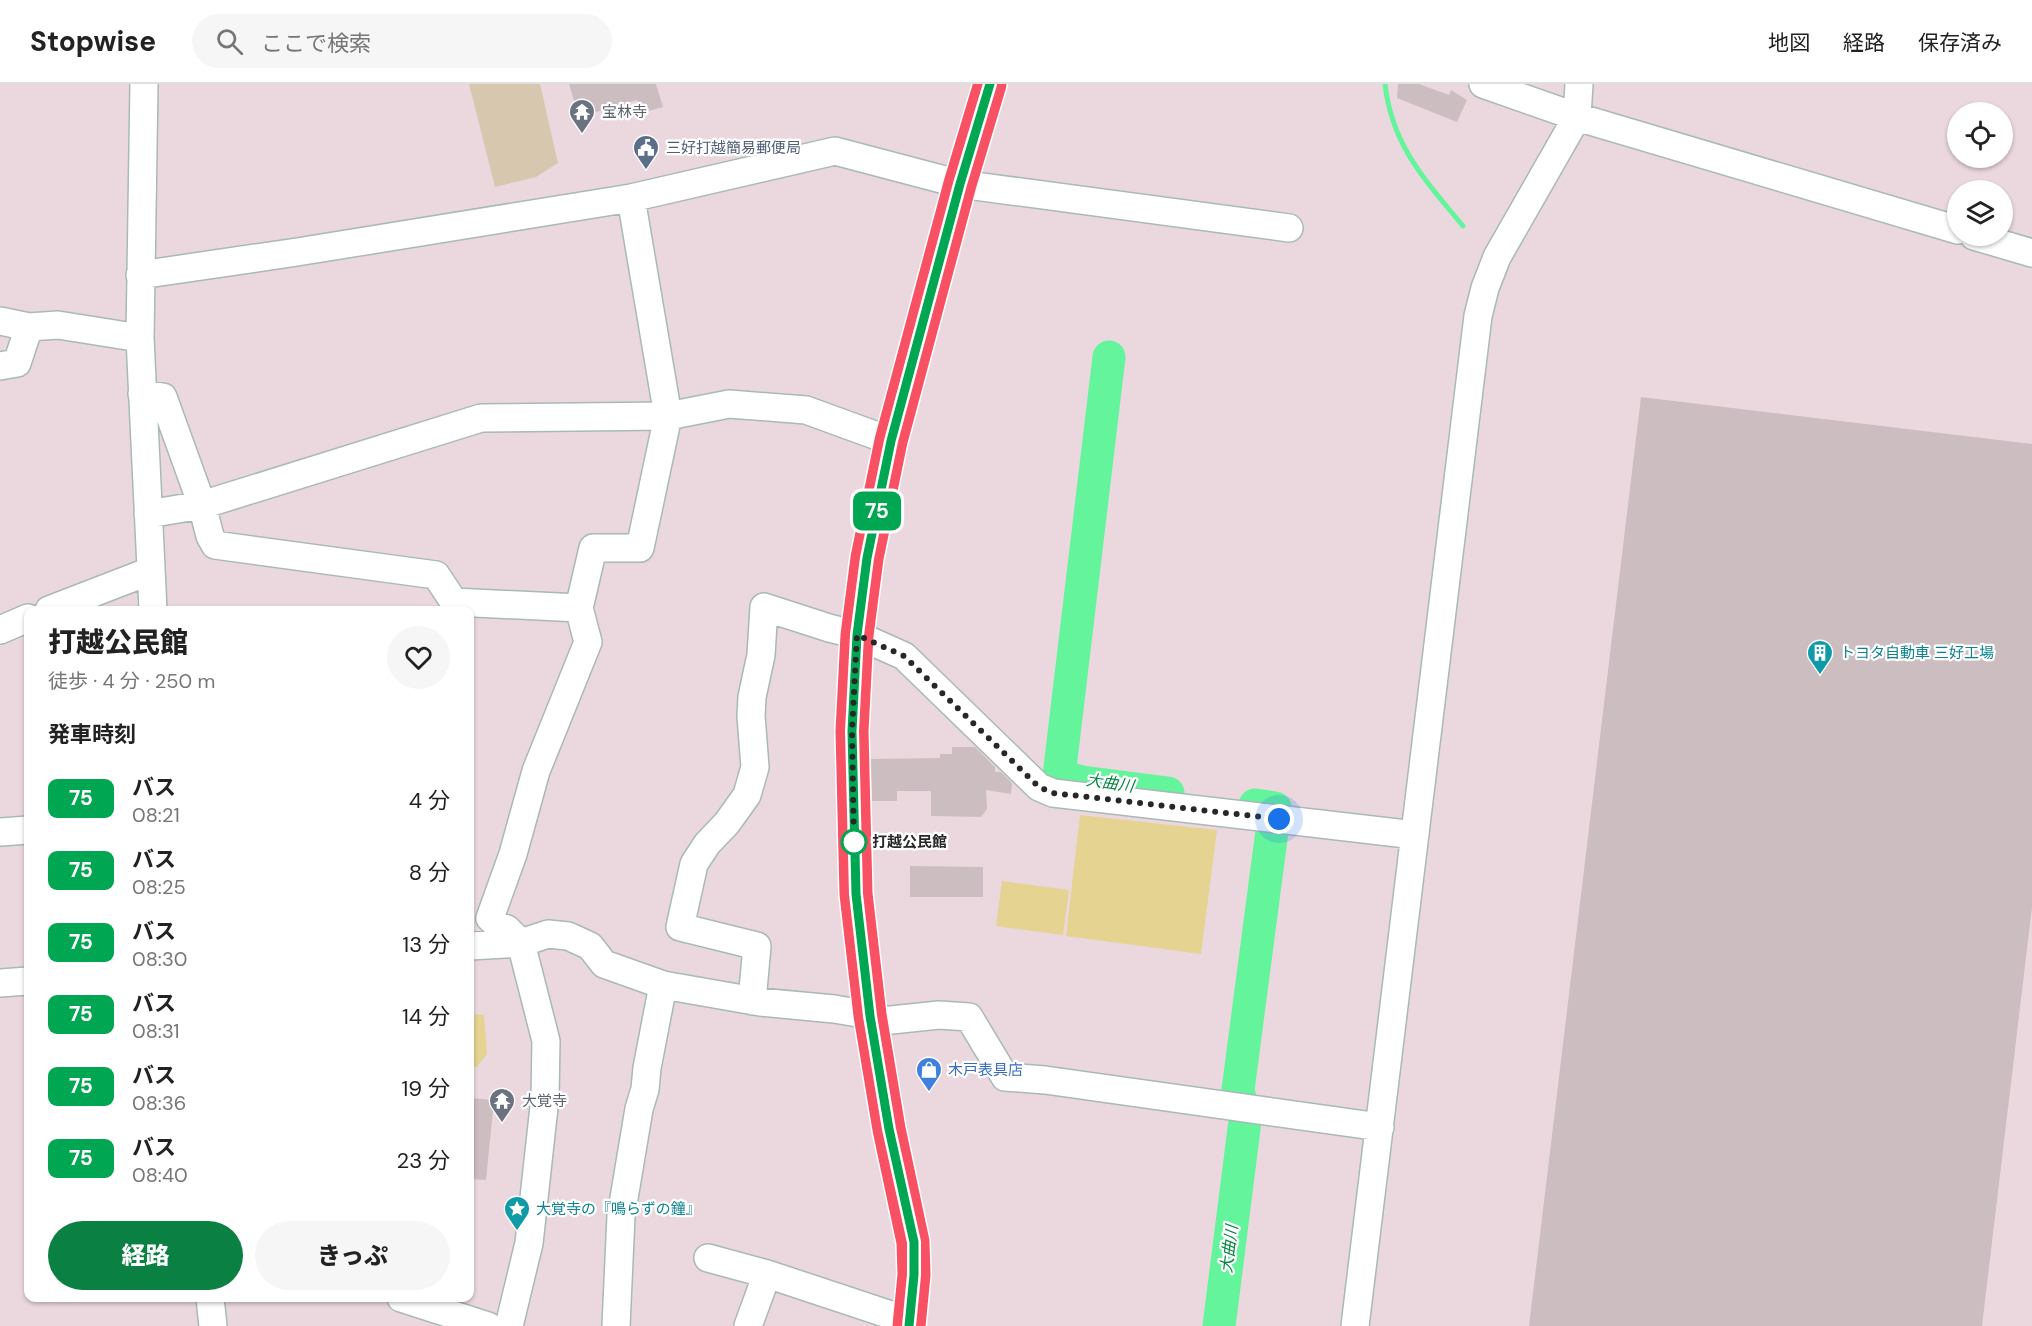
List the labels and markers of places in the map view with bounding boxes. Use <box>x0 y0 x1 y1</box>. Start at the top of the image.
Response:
temple icon: 宝林寺 <box>567 97 597 135</box>
place label: 宝林寺 <box>602 102 647 122</box>
public building icon: 三好打越簡易郵便局 <box>631 133 661 171</box>
place label: 三好打越簡易郵便局 <box>666 138 801 158</box>
building icon: トヨタ自動車 三好工場 <box>1805 638 1835 676</box>
place label: トヨタ自動車 三好工場 <box>1840 643 1994 663</box>
marker: 打越公民館 <box>841 829 867 855</box>
place label: 打越公民館 <box>872 832 947 852</box>
shop icon: 木戸表具店 <box>914 1055 944 1093</box>
place label: 木戸表具店 <box>948 1060 1023 1080</box>
temple icon: 大覚寺 <box>487 1086 517 1124</box>
place label: 大覚寺 <box>522 1091 567 1111</box>
place icon: 大覚寺の『鳴らずの鐘』 <box>502 1194 532 1232</box>
place label: 大覚寺の『鳴らずの鐘』 <box>536 1199 701 1219</box>

